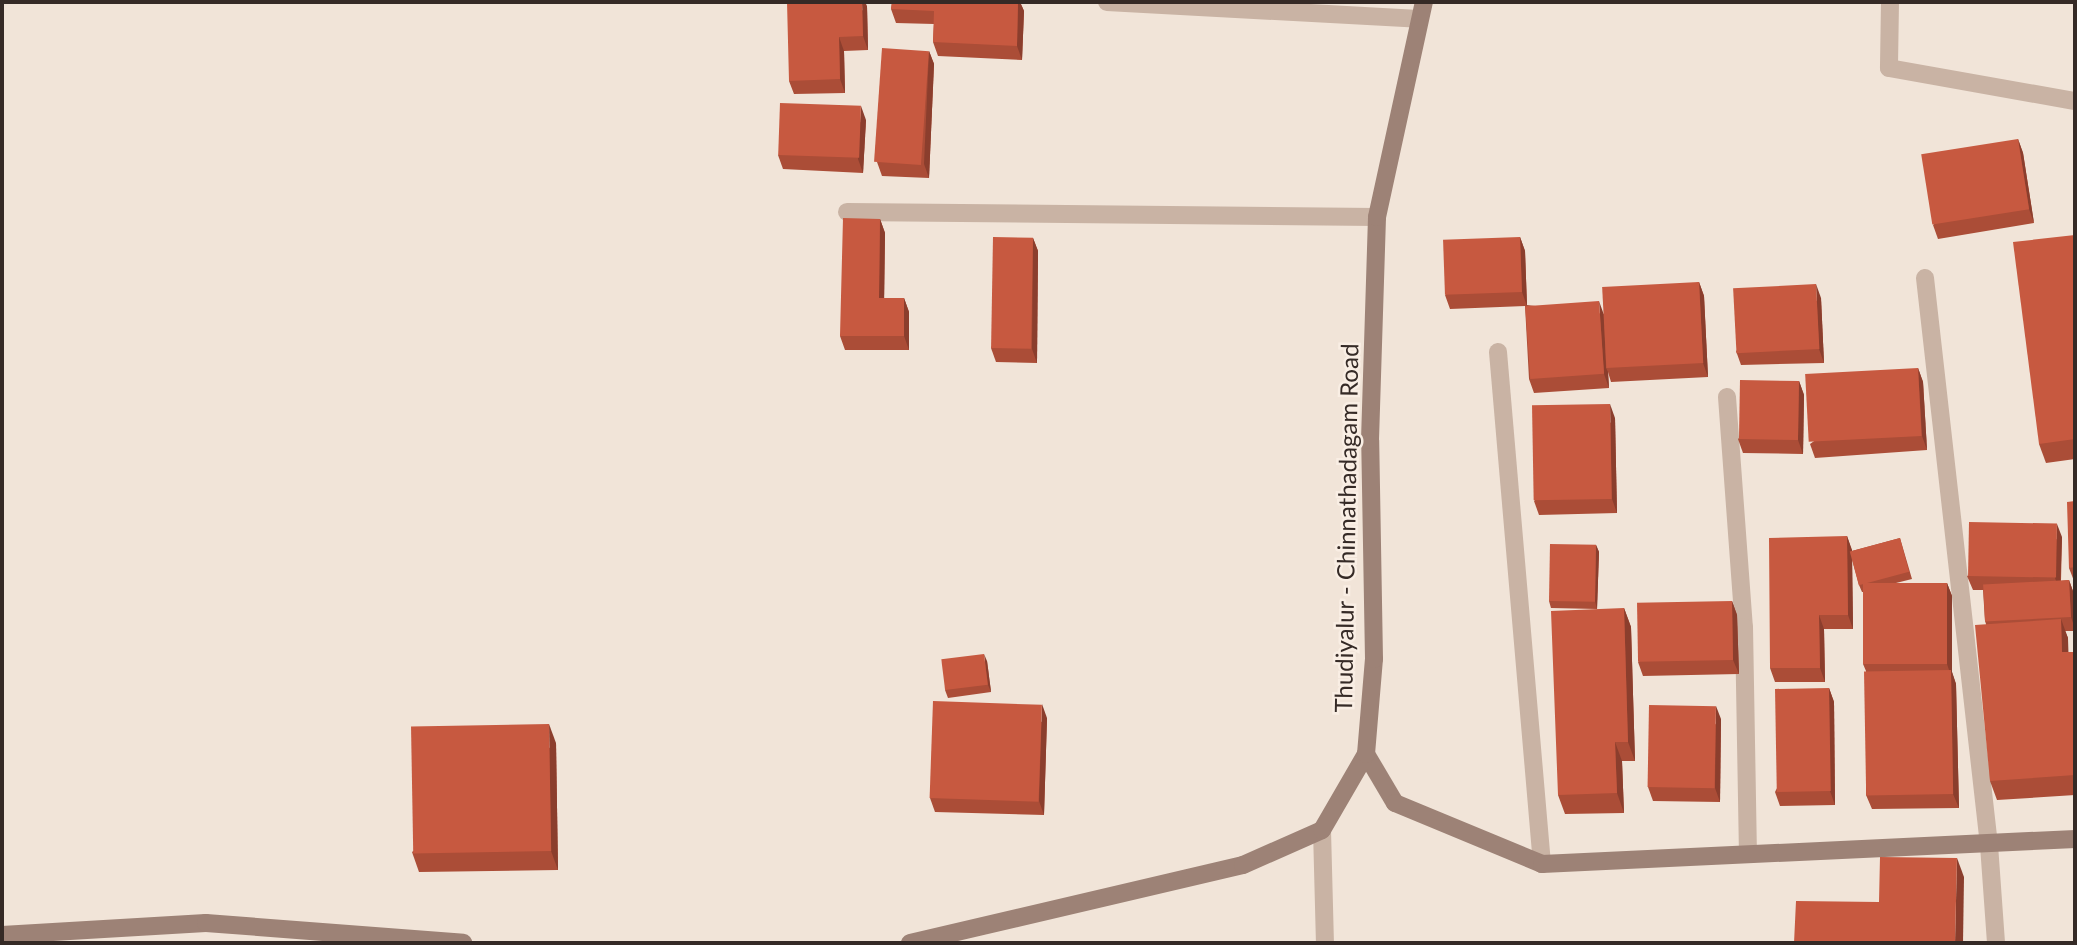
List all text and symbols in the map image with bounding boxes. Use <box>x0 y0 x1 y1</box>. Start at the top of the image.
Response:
street label: Thudiyalur - Chinnathadagam Road <box>1328 343 1364 713</box>

